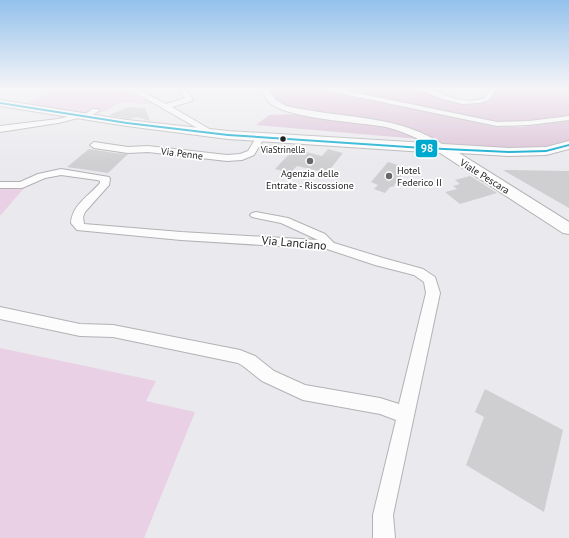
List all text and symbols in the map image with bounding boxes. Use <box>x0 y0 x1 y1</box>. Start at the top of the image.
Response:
marker: ViaStrinella <box>278 134 288 144</box>
line badge: 98 <box>415 139 438 158</box>
text: 98 <box>421 141 433 155</box>
street label: Via Penne <box>159 144 204 163</box>
place label: ViaStrinella <box>260 144 305 155</box>
street label: Viale Pescara <box>457 155 512 197</box>
marker: Agenzia delle Entrate - Riscossione <box>305 156 315 166</box>
place label: Hotel Federico II <box>397 164 442 189</box>
place label: Agenzia delle Entrate - Riscossione <box>266 167 354 192</box>
marker: Hotel Federico II <box>384 171 394 181</box>
street label: Via Lanciano <box>260 232 327 253</box>

